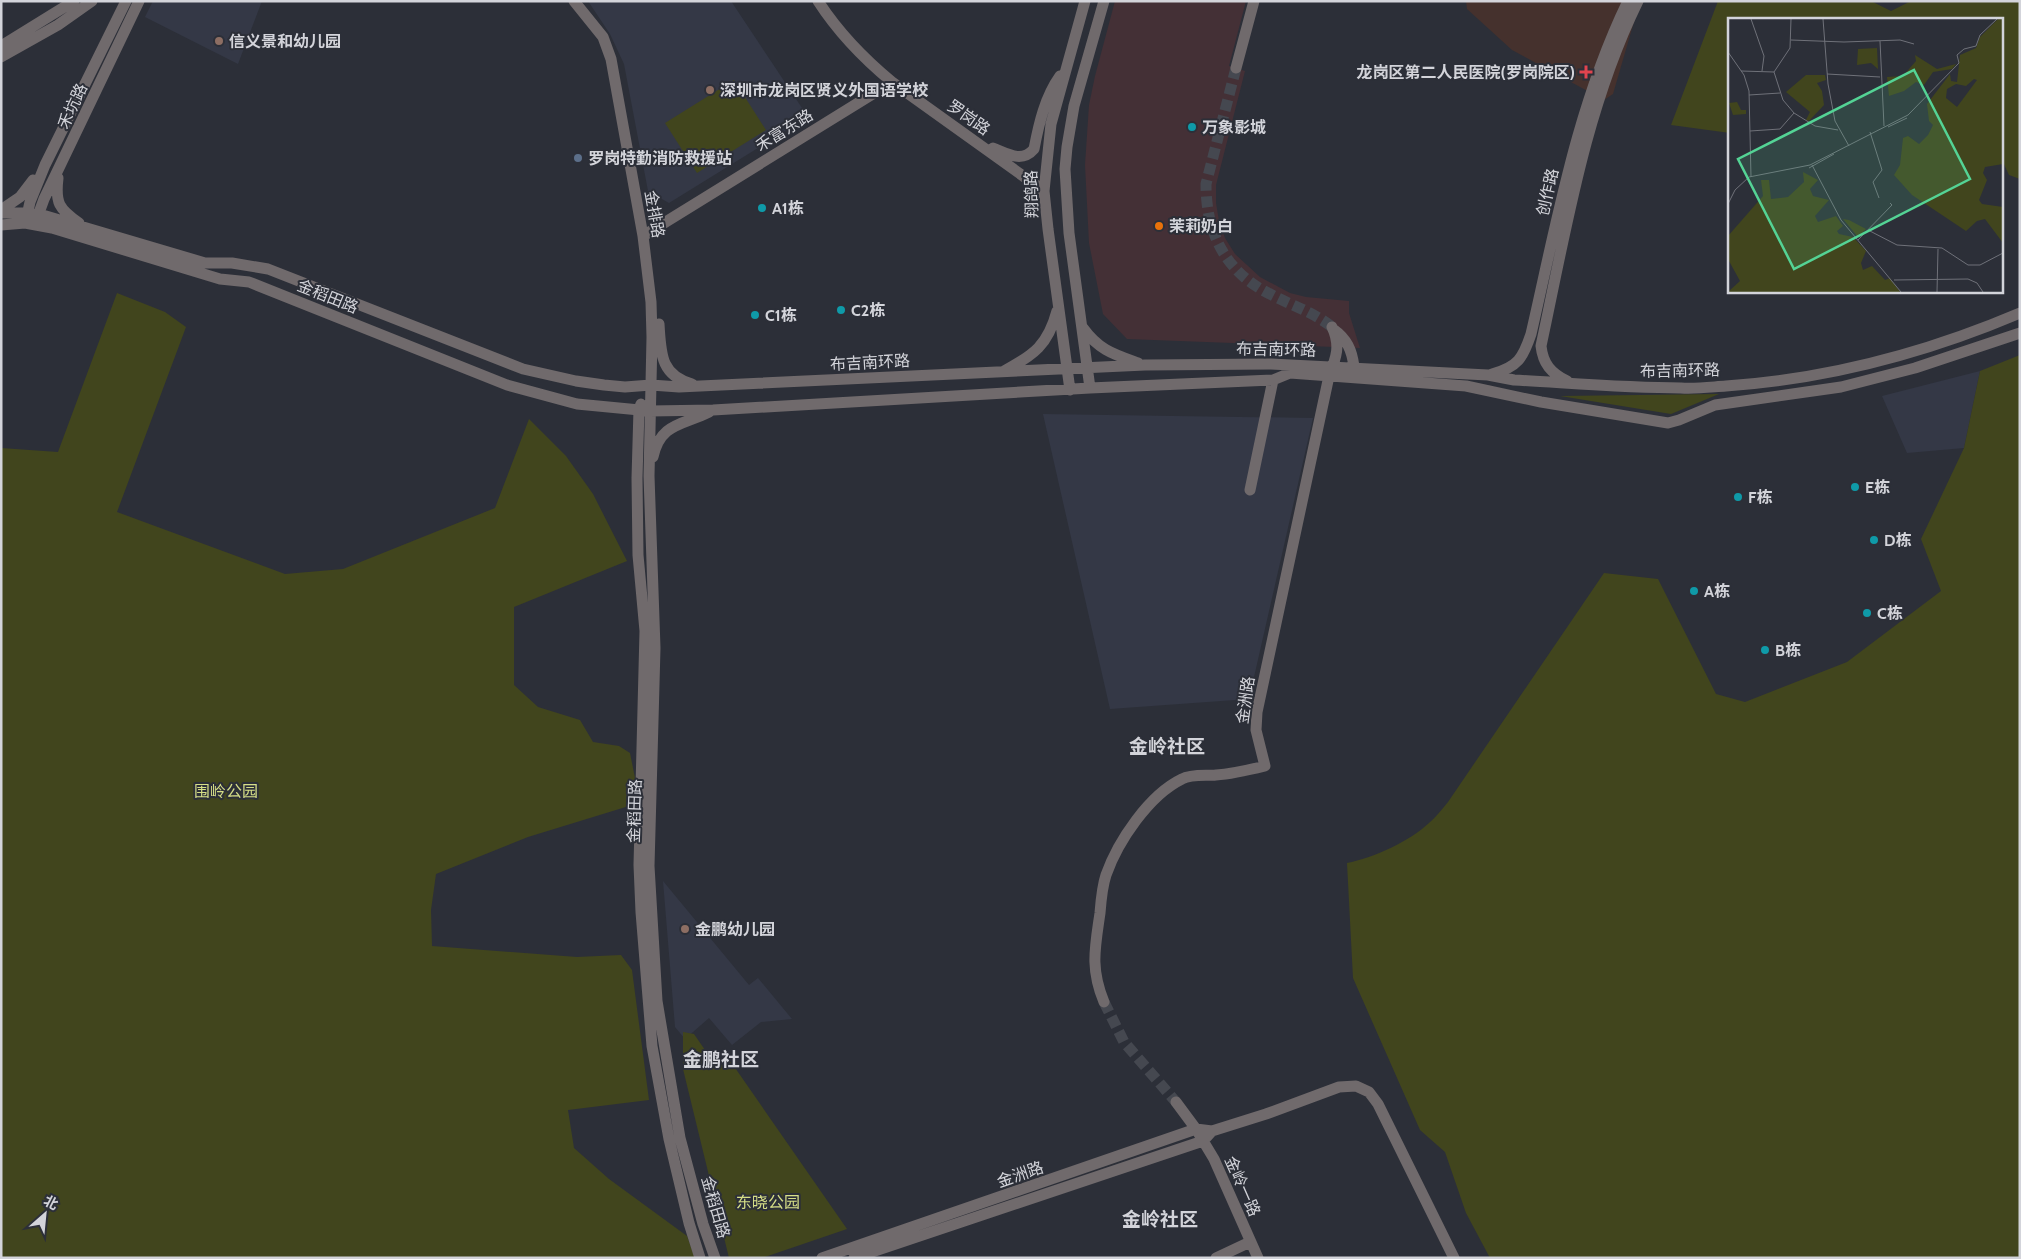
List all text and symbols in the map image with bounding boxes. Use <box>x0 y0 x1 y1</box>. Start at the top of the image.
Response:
inset map <box>1728 18 2004 292</box>
place label: 信义景和幼儿园 <box>229 32 341 51</box>
marker: 信义景和幼儿园 <box>213 35 225 47</box>
place label: 龙岗区第二人民医院(罗岗院区) <box>1357 63 1575 82</box>
marker: 龙岗区第二人民医院(罗岗院区) <box>1579 65 1593 79</box>
street label: 禾坑路 <box>54 80 91 132</box>
place label: 深圳市龙岗区贤义外国语学校 <box>720 81 929 100</box>
marker: 深圳市龙岗区贤义外国语学校 <box>704 84 716 96</box>
street label: 罗岗路 <box>944 96 994 139</box>
street label: 禾富东路 <box>752 105 816 155</box>
place label: 万象影城 <box>1202 118 1266 137</box>
marker: 万象影城 <box>1186 121 1198 133</box>
place label: 罗岗特勤消防救援站 <box>588 149 732 168</box>
marker: 罗岗特勤消防救援站 <box>572 152 584 164</box>
street label: 创作路 <box>1533 167 1562 218</box>
street label: 翔鸽路 <box>1022 170 1041 218</box>
street label: 金排路 <box>641 189 668 239</box>
place label: A1栋 <box>772 199 804 218</box>
marker: A1栋 <box>756 202 768 214</box>
place label: 茉莉奶白 <box>1169 217 1233 236</box>
marker: 茉莉奶白 <box>1153 220 1165 232</box>
street label: 金稻田路 <box>295 276 361 317</box>
place label: C2栋 <box>851 301 885 320</box>
marker: C2栋 <box>835 304 847 316</box>
place label: C1栋 <box>765 306 797 325</box>
marker: C1栋 <box>749 309 761 321</box>
street label: 布吉南环路 <box>1236 339 1316 360</box>
street label: 布吉南环路 <box>830 351 910 374</box>
street label: 布吉南环路 <box>1640 360 1720 381</box>
place label: E栋 <box>1865 478 1890 497</box>
marker: E栋 <box>1849 481 1861 493</box>
place label: F栋 <box>1748 488 1772 507</box>
marker: F栋 <box>1732 491 1744 503</box>
place label: D栋 <box>1884 531 1912 550</box>
marker: D栋 <box>1868 534 1880 546</box>
place label: A栋 <box>1704 582 1730 601</box>
marker: A栋 <box>1688 585 1700 597</box>
place label: C栋 <box>1877 604 1903 623</box>
marker: C栋 <box>1861 607 1873 619</box>
place label: B栋 <box>1775 641 1801 660</box>
marker: B栋 <box>1759 644 1771 656</box>
street label: 金洲路 <box>1233 675 1258 725</box>
district label: 金岭社区 <box>1129 735 1205 758</box>
street label: 金稻田路 <box>624 779 645 843</box>
park label: 围岭公园 <box>194 782 258 801</box>
place label: 金鹏幼儿园 <box>695 920 775 939</box>
marker: 金鹏幼儿园 <box>679 923 691 935</box>
district label: 金鹏社区 <box>683 1048 759 1071</box>
street label: 金岭一路 <box>1221 1153 1264 1219</box>
street label: 金洲路 <box>994 1158 1046 1191</box>
street label: 金稻田路 <box>698 1174 733 1241</box>
north arrow <box>20 1189 70 1239</box>
text: 北 <box>41 1191 61 1214</box>
park label: 东晓公园 <box>736 1193 800 1212</box>
district label: 金岭社区 <box>1122 1208 1198 1231</box>

